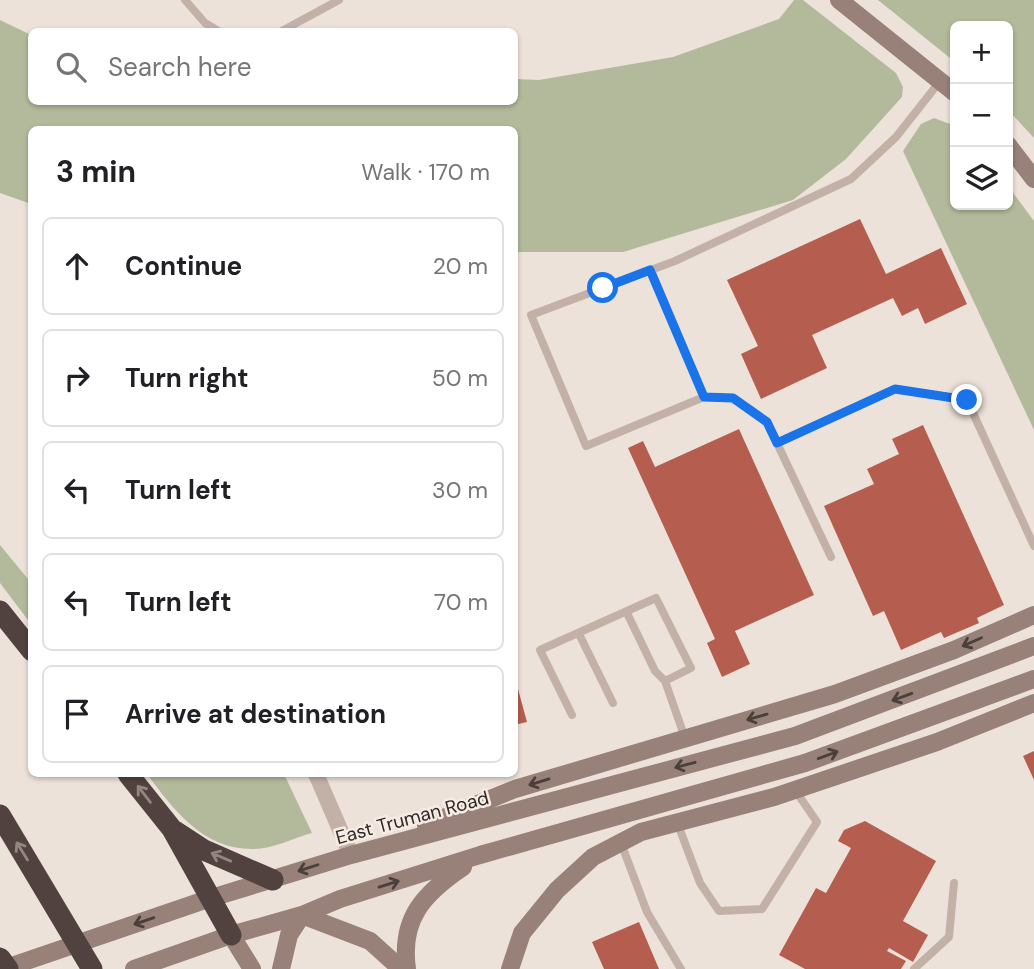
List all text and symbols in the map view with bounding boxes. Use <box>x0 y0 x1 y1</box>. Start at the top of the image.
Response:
map controls <box>950 21 1013 210</box>
button: + <box>950 21 1013 84</box>
search box <box>28 28 518 105</box>
icon: search <box>52 48 90 86</box>
text: Search here <box>108 50 251 84</box>
button: − <box>950 84 1013 147</box>
button: layers <box>950 147 1013 210</box>
text: 3 min <box>56 152 136 191</box>
text: Walk · 170 m <box>361 157 490 187</box>
icon: ahead <box>58 247 96 285</box>
text: Continue <box>125 249 242 283</box>
text: 20 m <box>433 251 488 281</box>
route start <box>587 272 618 303</box>
icon: right <box>58 359 96 397</box>
text: Turn right <box>125 361 249 395</box>
text: 50 m <box>432 363 488 393</box>
route end <box>951 384 982 415</box>
icon: left <box>58 471 96 509</box>
text: Turn left <box>125 473 232 507</box>
text: 30 m <box>432 475 488 505</box>
icon: left <box>58 583 96 621</box>
text: Turn left <box>125 585 232 619</box>
text: 70 m <box>434 587 488 617</box>
one-way arrow <box>961 637 983 650</box>
one-way arrow <box>891 692 913 704</box>
icon: arrive <box>58 695 96 733</box>
text: Arrive at destination <box>125 697 386 731</box>
one-way arrow <box>746 712 768 725</box>
one-way arrow <box>816 748 838 760</box>
one-way arrow <box>674 759 697 772</box>
one-way arrow <box>528 776 550 789</box>
one-way arrow <box>136 785 151 803</box>
street label: East Truman Road <box>333 785 492 850</box>
one-way arrow <box>15 841 29 861</box>
one-way arrow <box>211 850 232 863</box>
one-way arrow <box>298 863 320 876</box>
one-way arrow <box>377 877 399 889</box>
one-way arrow <box>133 916 155 928</box>

